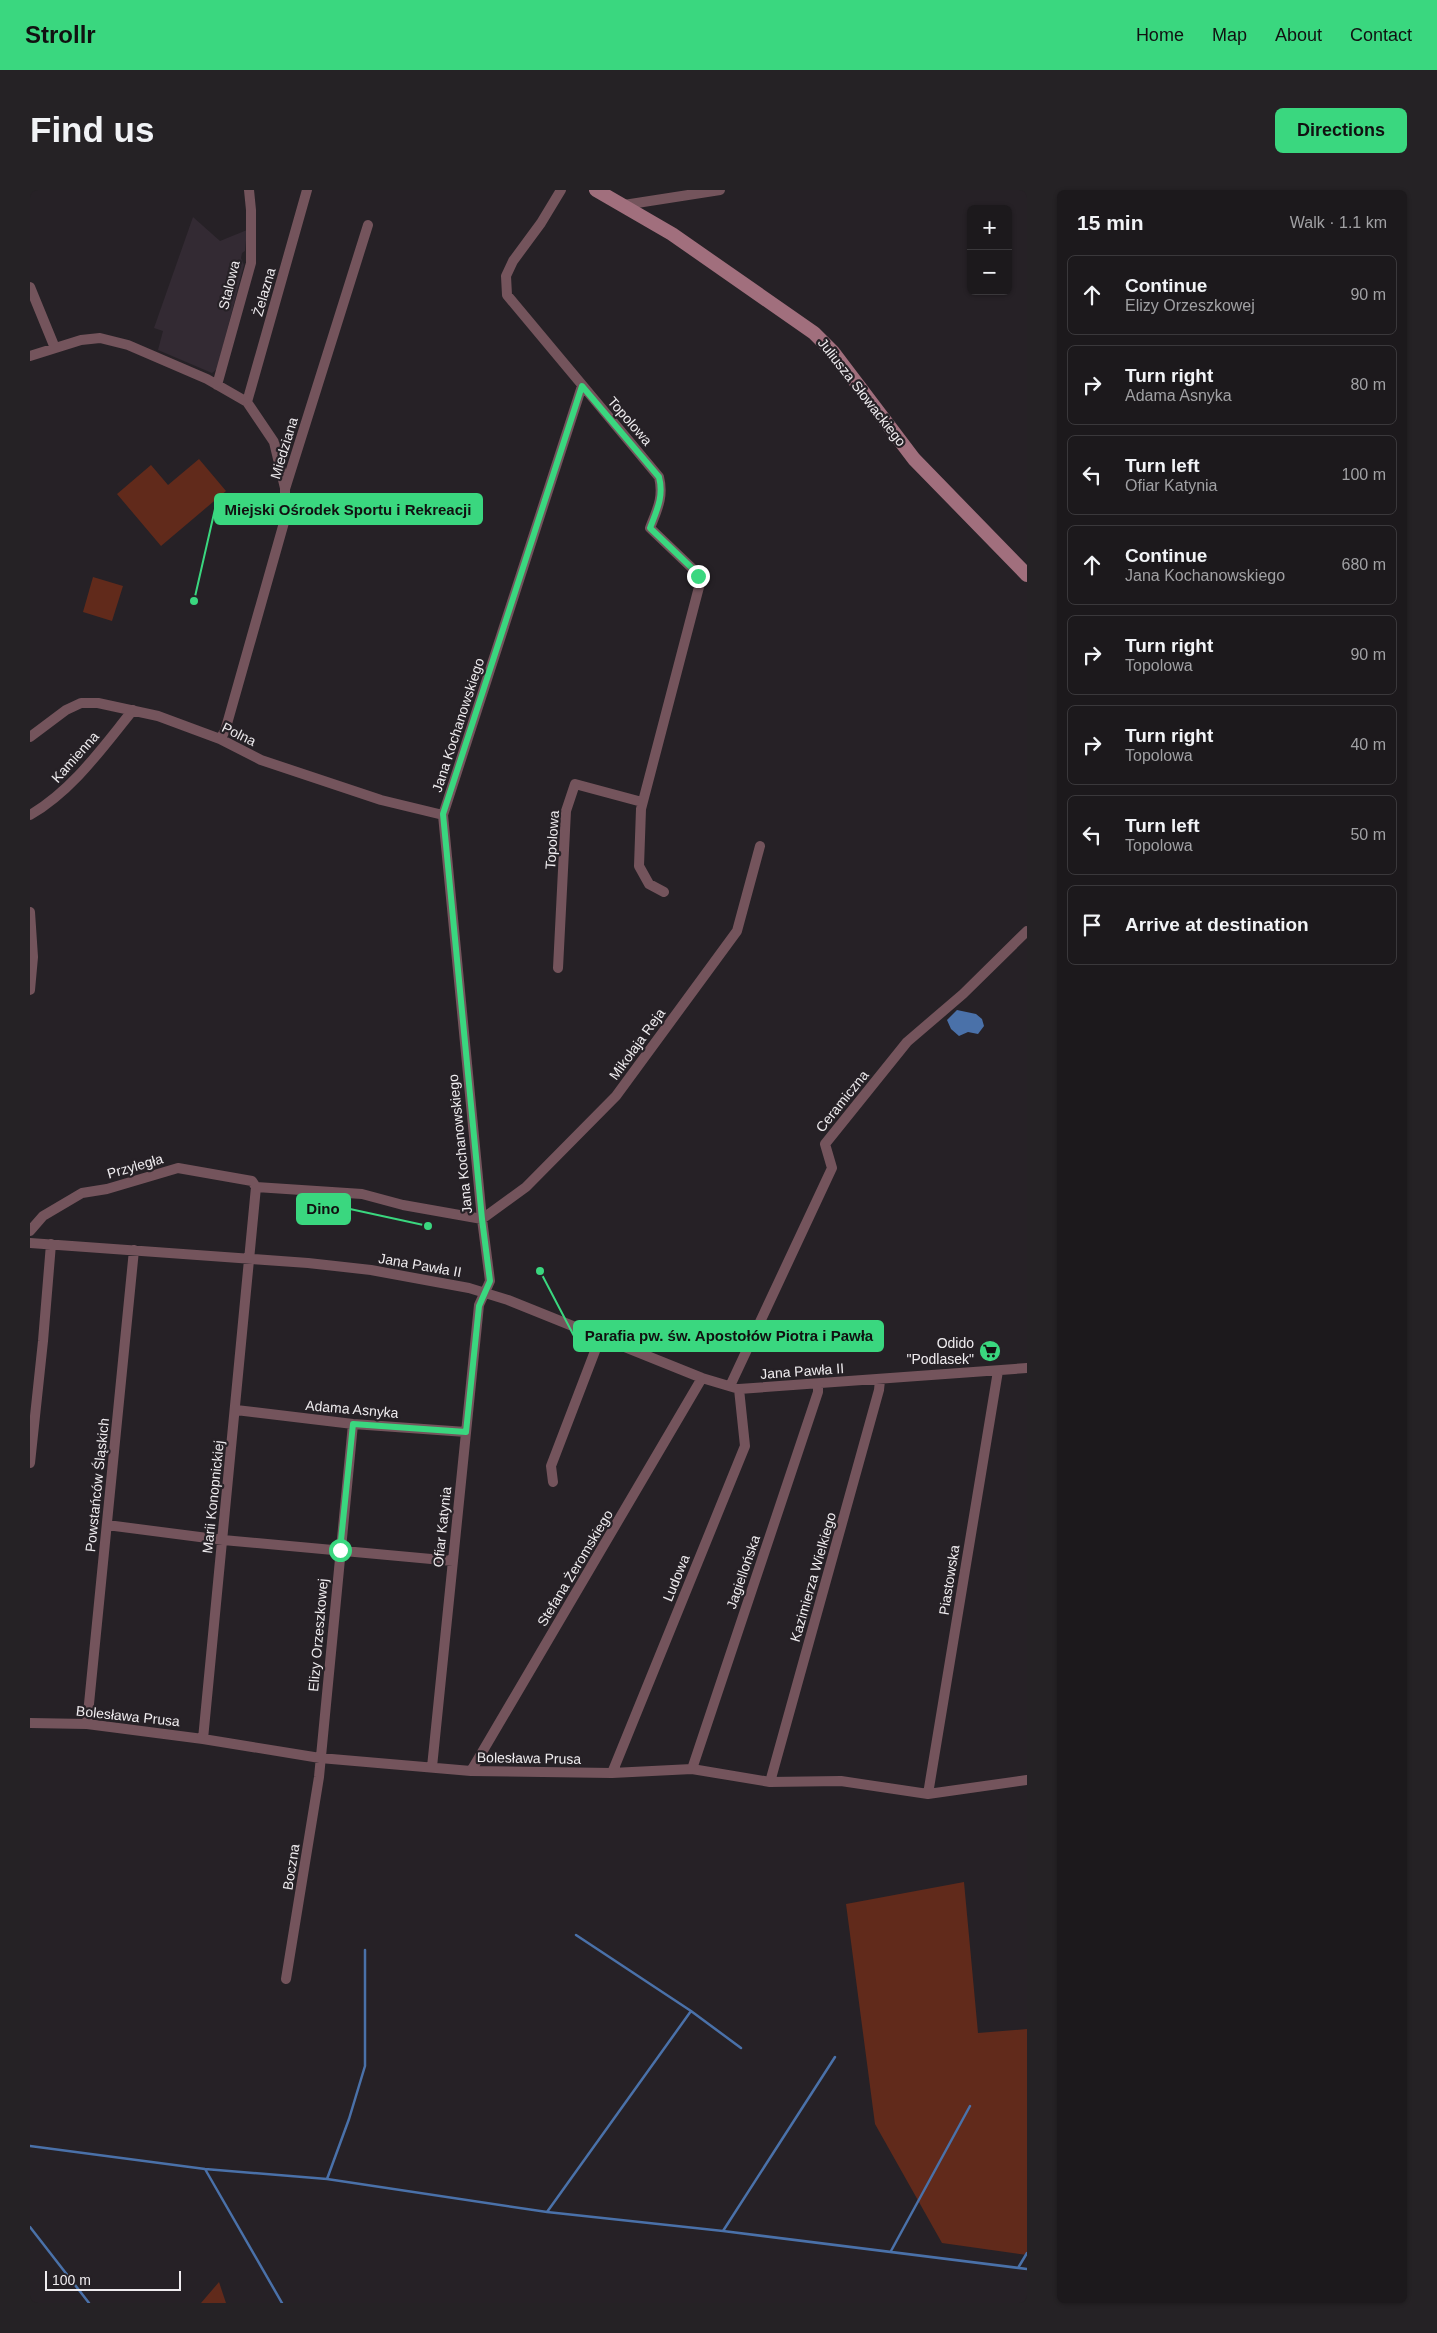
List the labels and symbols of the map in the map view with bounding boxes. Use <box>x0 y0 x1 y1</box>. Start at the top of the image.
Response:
street label: Stalowa <box>215 259 243 311</box>
street label: Żelazna <box>248 265 279 318</box>
street label: Juliusza Słowackiego <box>815 335 909 450</box>
street label: Topolowa <box>605 393 656 449</box>
street label: Miedziana <box>267 415 301 481</box>
callout: Miejski Ośrodek Sportu i Rekreacji <box>215 494 482 524</box>
text: Miejski Ośrodek Sportu i Rekreacji <box>225 501 471 518</box>
route end <box>687 565 710 588</box>
street label: Jana Kochanowskiego <box>429 656 487 794</box>
street label: Polna <box>219 719 259 749</box>
street label: Kamienna <box>48 728 102 786</box>
street label: Topolowa <box>542 810 562 870</box>
street label: Mikołaja Reja <box>606 1005 668 1083</box>
street label: Ceramiczna <box>812 1067 872 1135</box>
street label: Jana Kochanowskiego <box>445 1073 475 1215</box>
street label: Przyległa <box>105 1150 165 1182</box>
callout: Dino <box>297 1194 350 1224</box>
text: Dino <box>306 1200 340 1217</box>
street label: Jana Pawła II <box>377 1250 463 1280</box>
callout: Parafia pw. św. Apostołów Piotra i Pawła <box>574 1321 883 1351</box>
text: Parafia pw. św. Apostołów Piotra i Pawła <box>585 1327 874 1344</box>
place label: Odido "Podlasek" <box>906 1335 974 1367</box>
supermarket icon: Odido "Podlasek" <box>978 1339 1002 1363</box>
street label: Jana Pawła II <box>760 1360 844 1382</box>
street label: Adama Asnyka <box>305 1397 399 1421</box>
street label: Powstańców Śląskich <box>81 1417 112 1553</box>
street label: Marii Konopnickiej <box>199 1440 227 1554</box>
street label: Ofiar Katynia <box>430 1486 454 1568</box>
street label: Stefana Żeromskiego <box>533 1506 616 1629</box>
street label: Kazimierza Wielkiego <box>787 1510 839 1644</box>
street label: Jagiellońska <box>723 1533 763 1611</box>
route start <box>329 1539 352 1562</box>
street label: Piastowska <box>936 1544 962 1616</box>
street label: Ludowa <box>659 1552 693 1604</box>
street label: Elizy Orzeszkowej <box>305 1578 331 1692</box>
street label: Bolesława Prusa <box>75 1703 181 1729</box>
street label: Bolesława Prusa <box>477 1749 581 1767</box>
street label: Boczna <box>279 1842 303 1891</box>
scale bar <box>45 2268 181 2291</box>

